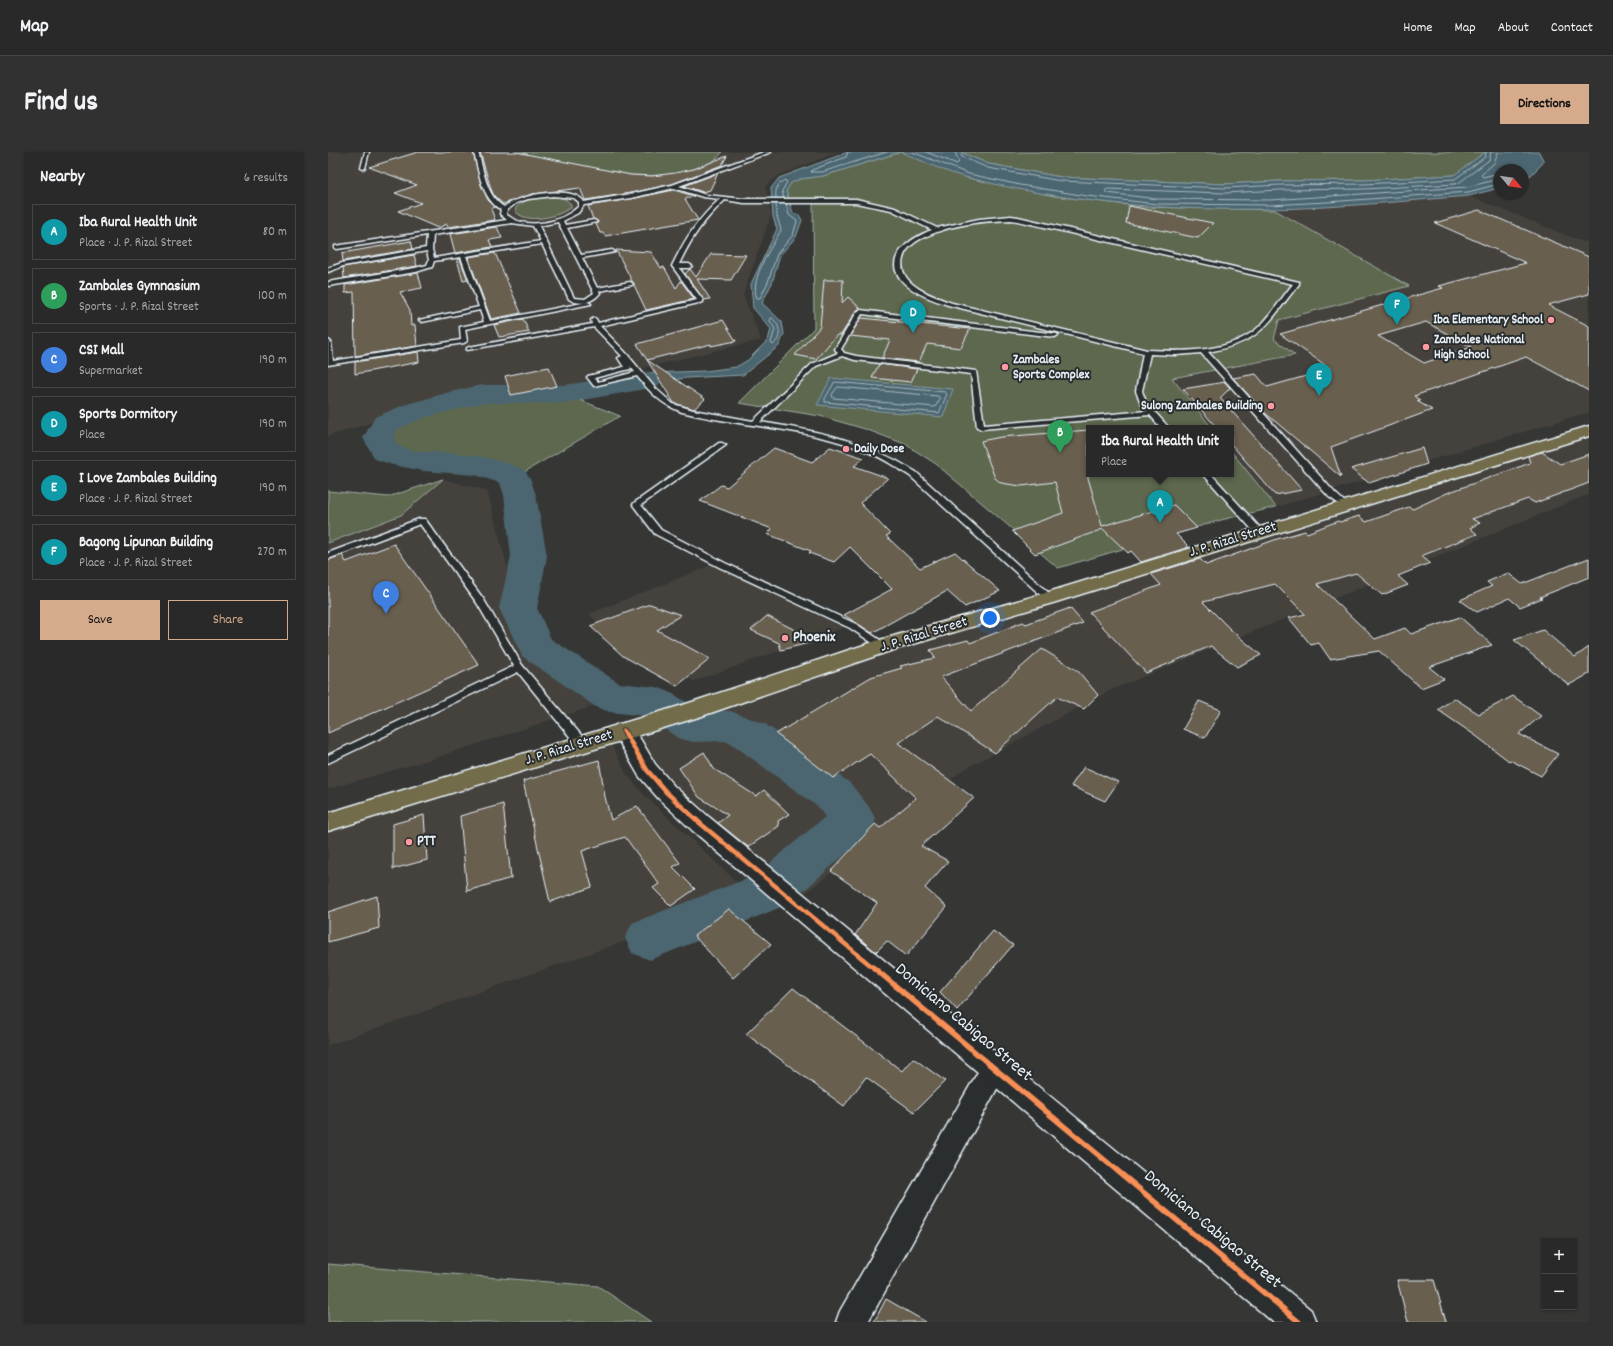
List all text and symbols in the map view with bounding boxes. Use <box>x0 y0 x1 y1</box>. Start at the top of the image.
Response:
text: Map <box>20 14 49 41</box>
text: Home <box>1403 18 1432 38</box>
text: Map <box>1454 18 1476 38</box>
text: About <box>1498 18 1529 38</box>
text: Contact <box>1551 18 1593 38</box>
text: Find us <box>24 84 98 124</box>
button: Directions <box>1500 84 1589 124</box>
north arrow <box>1493 164 1529 200</box>
text: Nearby <box>40 166 84 190</box>
text: 6 results <box>244 169 288 188</box>
text: Iba Rural Health Unit <box>79 212 197 234</box>
text: A <box>50 223 58 242</box>
text: 80 m <box>263 223 287 242</box>
text: Place · J. P. Rizal Street <box>79 234 192 253</box>
text: Zambales Gymnasium <box>79 276 200 298</box>
text: B <box>51 287 57 306</box>
text: 100 m <box>258 287 287 306</box>
pin: F <box>1384 292 1410 325</box>
text: Sports · J. P. Rizal Street <box>79 298 199 317</box>
pin: D <box>900 300 926 333</box>
place label: Iba Elementary School <box>1433 311 1544 330</box>
marker: Iba Elementary School <box>1546 315 1556 325</box>
place label: Zambales National High School <box>1434 331 1525 365</box>
text: CSI Mall <box>79 340 124 362</box>
marker: Zambales National High School <box>1421 342 1431 352</box>
text: C <box>51 351 57 370</box>
text: 190 m <box>259 351 287 370</box>
place label: Zambales Sports Complex <box>1013 351 1090 385</box>
text: Supermarket <box>79 362 143 381</box>
marker: Zambales Sports Complex <box>1000 362 1010 372</box>
pin: E <box>1306 363 1332 396</box>
place label: Sulong Zambales Building <box>1141 397 1263 416</box>
marker: Sulong Zambales Building <box>1266 401 1276 411</box>
text: Sports Dormitory <box>79 404 177 426</box>
text: D <box>51 415 57 434</box>
text: 190 m <box>259 415 287 434</box>
pin: B <box>1047 420 1073 453</box>
popup <box>1086 425 1234 477</box>
text: Place <box>79 426 105 445</box>
text: Iba Rural Health Unit <box>1101 431 1219 453</box>
place label: Daily Dose <box>854 440 904 459</box>
marker: Daily Dose <box>841 444 851 454</box>
text: Place <box>1101 453 1127 472</box>
text: I Love Zambales Building <box>79 468 217 490</box>
text: E <box>51 479 57 498</box>
text: 190 m <box>259 479 287 498</box>
text: Place · J. P. Rizal Street <box>79 490 192 509</box>
pin: A <box>1147 490 1173 523</box>
street label: J. P. Rizal Street <box>1187 516 1280 564</box>
text: Bagong Lipunan Building <box>79 532 213 554</box>
text: F <box>51 543 57 562</box>
text: 270 m <box>257 543 287 562</box>
text: Place · J. P. Rizal Street <box>79 554 192 573</box>
pin: C <box>373 581 399 614</box>
button: Save <box>40 600 160 640</box>
button: Share <box>168 600 288 640</box>
your location <box>980 608 1000 628</box>
street label: J. P. Rizal Street <box>878 611 971 659</box>
place label: Phoenix <box>793 627 836 649</box>
marker: Phoenix <box>780 633 790 643</box>
street label: J. P. Rizal Street <box>523 724 616 772</box>
place label: PTT <box>417 831 437 853</box>
marker: PTT <box>404 837 414 847</box>
street label: Domiciano Cabigao Street <box>889 958 1038 1088</box>
street label: Domiciano Cabigao Street <box>1138 1165 1287 1295</box>
map controls <box>1541 1238 1577 1310</box>
button: + <box>1541 1238 1577 1274</box>
button: − <box>1541 1274 1577 1310</box>

